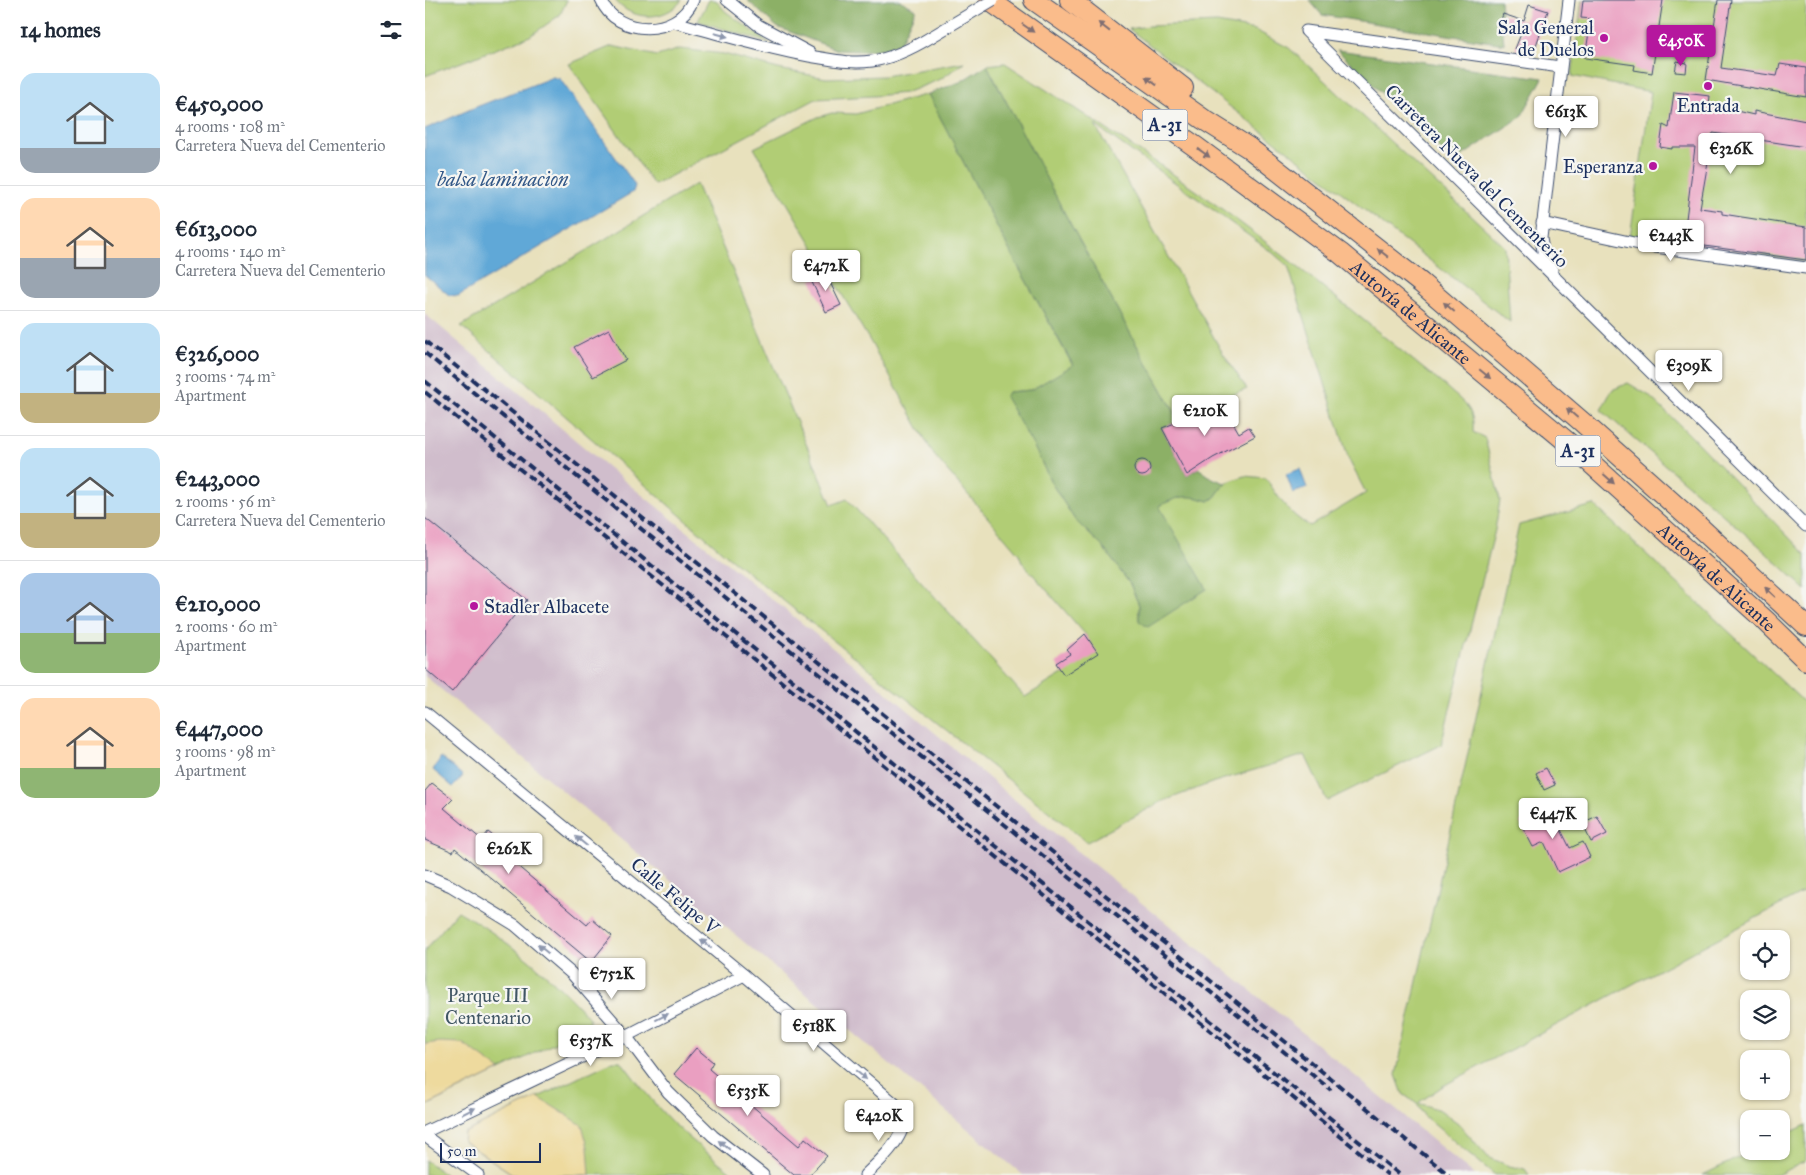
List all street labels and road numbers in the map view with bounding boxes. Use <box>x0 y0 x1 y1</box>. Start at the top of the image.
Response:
street label: Carretera Nueva del Cementerio <box>1380 79 1574 273</box>
road number: A-31 <box>1143 110 1187 140</box>
street label: Autovía de Alicante <box>1345 254 1476 369</box>
road number: A-31 <box>1555 436 1601 466</box>
street label: Autovía de Alicante <box>1653 517 1781 636</box>
street label: Calle Felipe V <box>626 852 724 940</box>

